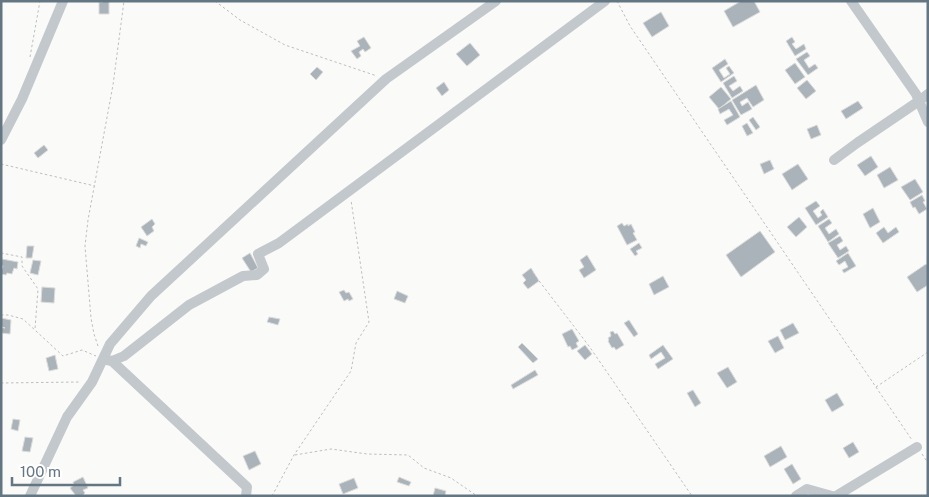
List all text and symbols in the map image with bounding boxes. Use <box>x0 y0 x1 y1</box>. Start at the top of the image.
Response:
scale bar <box>12 454 120 486</box>
text: 100 m <box>20 463 61 480</box>

